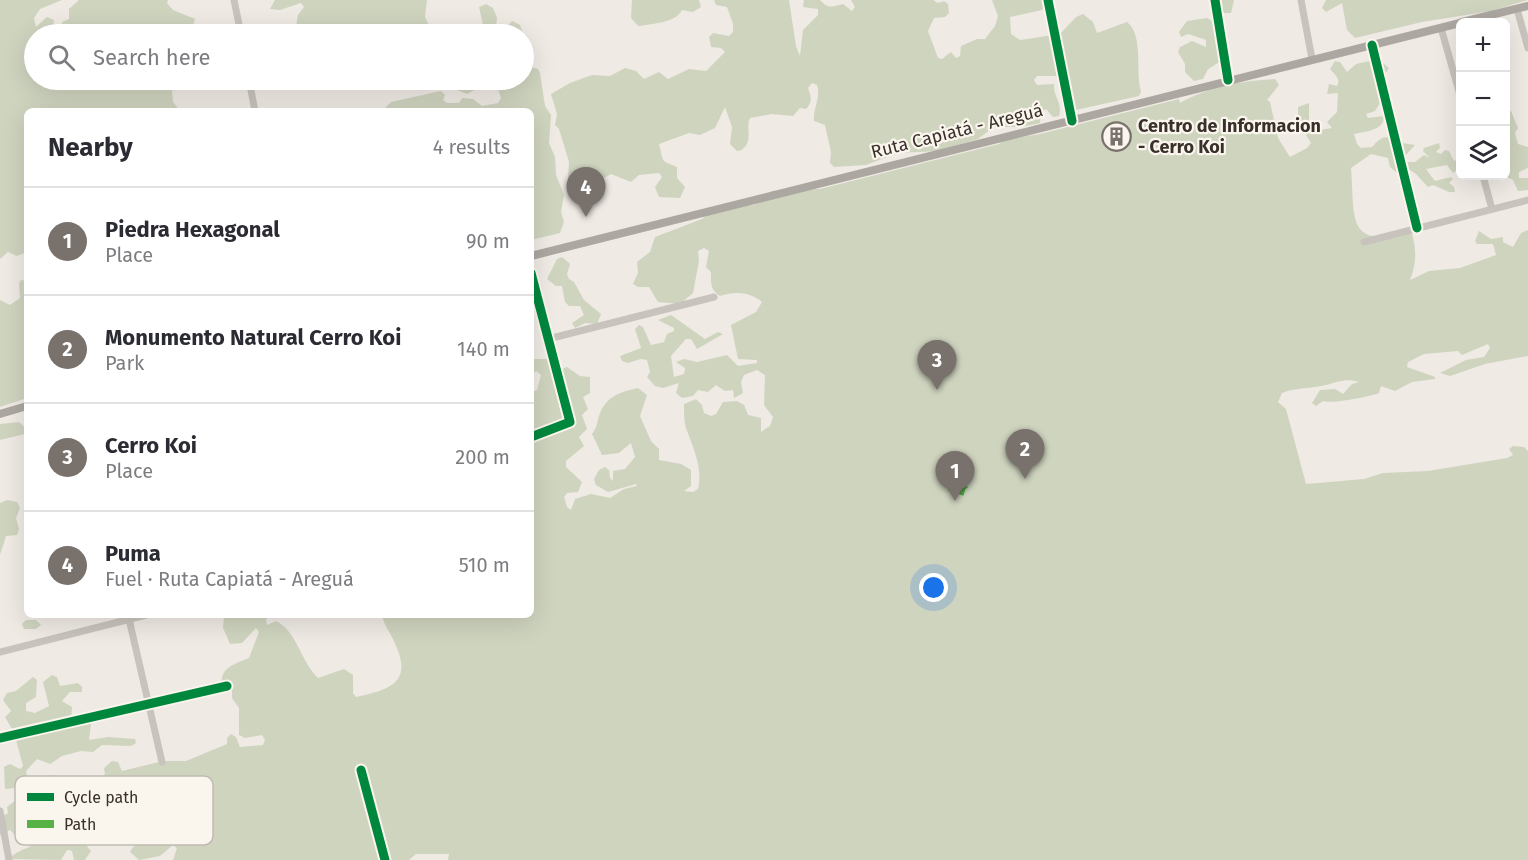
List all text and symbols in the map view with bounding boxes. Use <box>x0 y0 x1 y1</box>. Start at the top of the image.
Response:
map controls <box>1456 18 1510 180</box>
button: + <box>1456 18 1510 72</box>
search box <box>24 24 534 90</box>
icon: search <box>45 41 78 74</box>
text: Search here <box>93 44 211 71</box>
button: − <box>1456 72 1510 126</box>
street label: Ruta Capiatá - Areguá <box>869 99 1045 163</box>
place label: Centro de Informacion - Cerro Koi <box>1138 115 1321 158</box>
building icon: Centro de Informacion - Cerro Koi <box>1101 120 1133 152</box>
button: layers <box>1456 126 1510 180</box>
text: Nearby <box>48 132 133 163</box>
text: 4 results <box>433 135 510 159</box>
pin: 4 <box>566 168 606 217</box>
text: Piedra Hexagonal <box>105 216 280 243</box>
text: 1 <box>63 229 72 253</box>
text: 90 m <box>466 229 510 253</box>
text: Place <box>105 243 153 267</box>
text: Monumento Natural Cerro Koi <box>105 324 401 351</box>
text: 2 <box>62 337 73 361</box>
text: 140 m <box>457 337 510 361</box>
pin: 3 <box>918 340 956 390</box>
text: Park <box>105 351 144 375</box>
pin: 2 <box>1006 430 1044 479</box>
text: Cerro Koi <box>105 432 197 459</box>
text: 3 <box>62 445 73 469</box>
text: 200 m <box>455 445 510 469</box>
pin: 1 <box>936 452 974 501</box>
text: Place <box>105 459 153 483</box>
text: Puma <box>105 540 161 567</box>
text: 4 <box>62 553 73 577</box>
text: 510 m <box>459 553 510 577</box>
text: Fuel · Ruta Capiatá - Areguá <box>105 567 354 591</box>
your location <box>919 573 948 602</box>
legend <box>15 776 213 845</box>
text: Cycle path <box>64 788 138 807</box>
text: Path <box>64 815 96 834</box>

